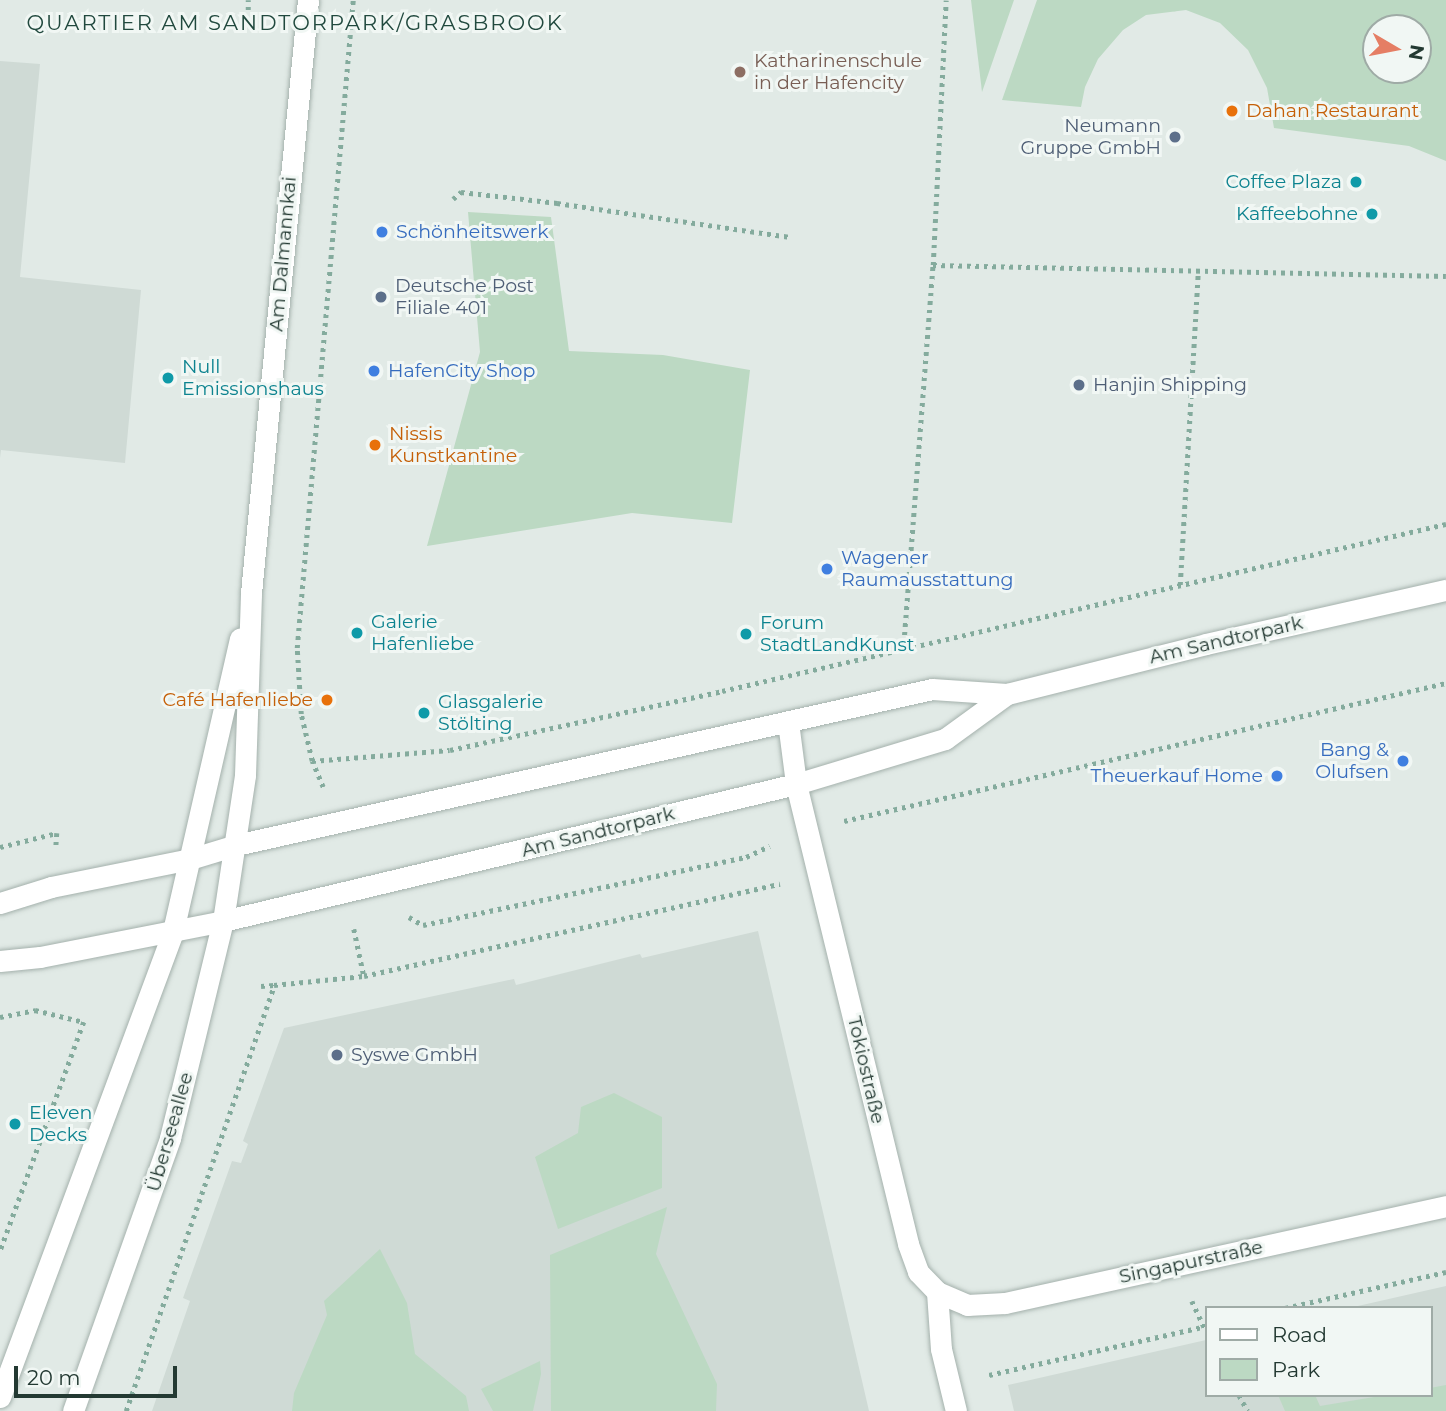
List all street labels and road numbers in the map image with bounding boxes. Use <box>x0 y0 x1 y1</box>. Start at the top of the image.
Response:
street label: Am Dalmannkai <box>265 176 301 332</box>
street label: Am Sandtorpark <box>1147 611 1305 669</box>
street label: Am Sandtorpark <box>519 802 677 862</box>
street label: Tokiostraße <box>843 1014 889 1126</box>
street label: Überseeallee <box>142 1070 198 1194</box>
street label: Singapurstraße <box>1117 1236 1265 1288</box>

